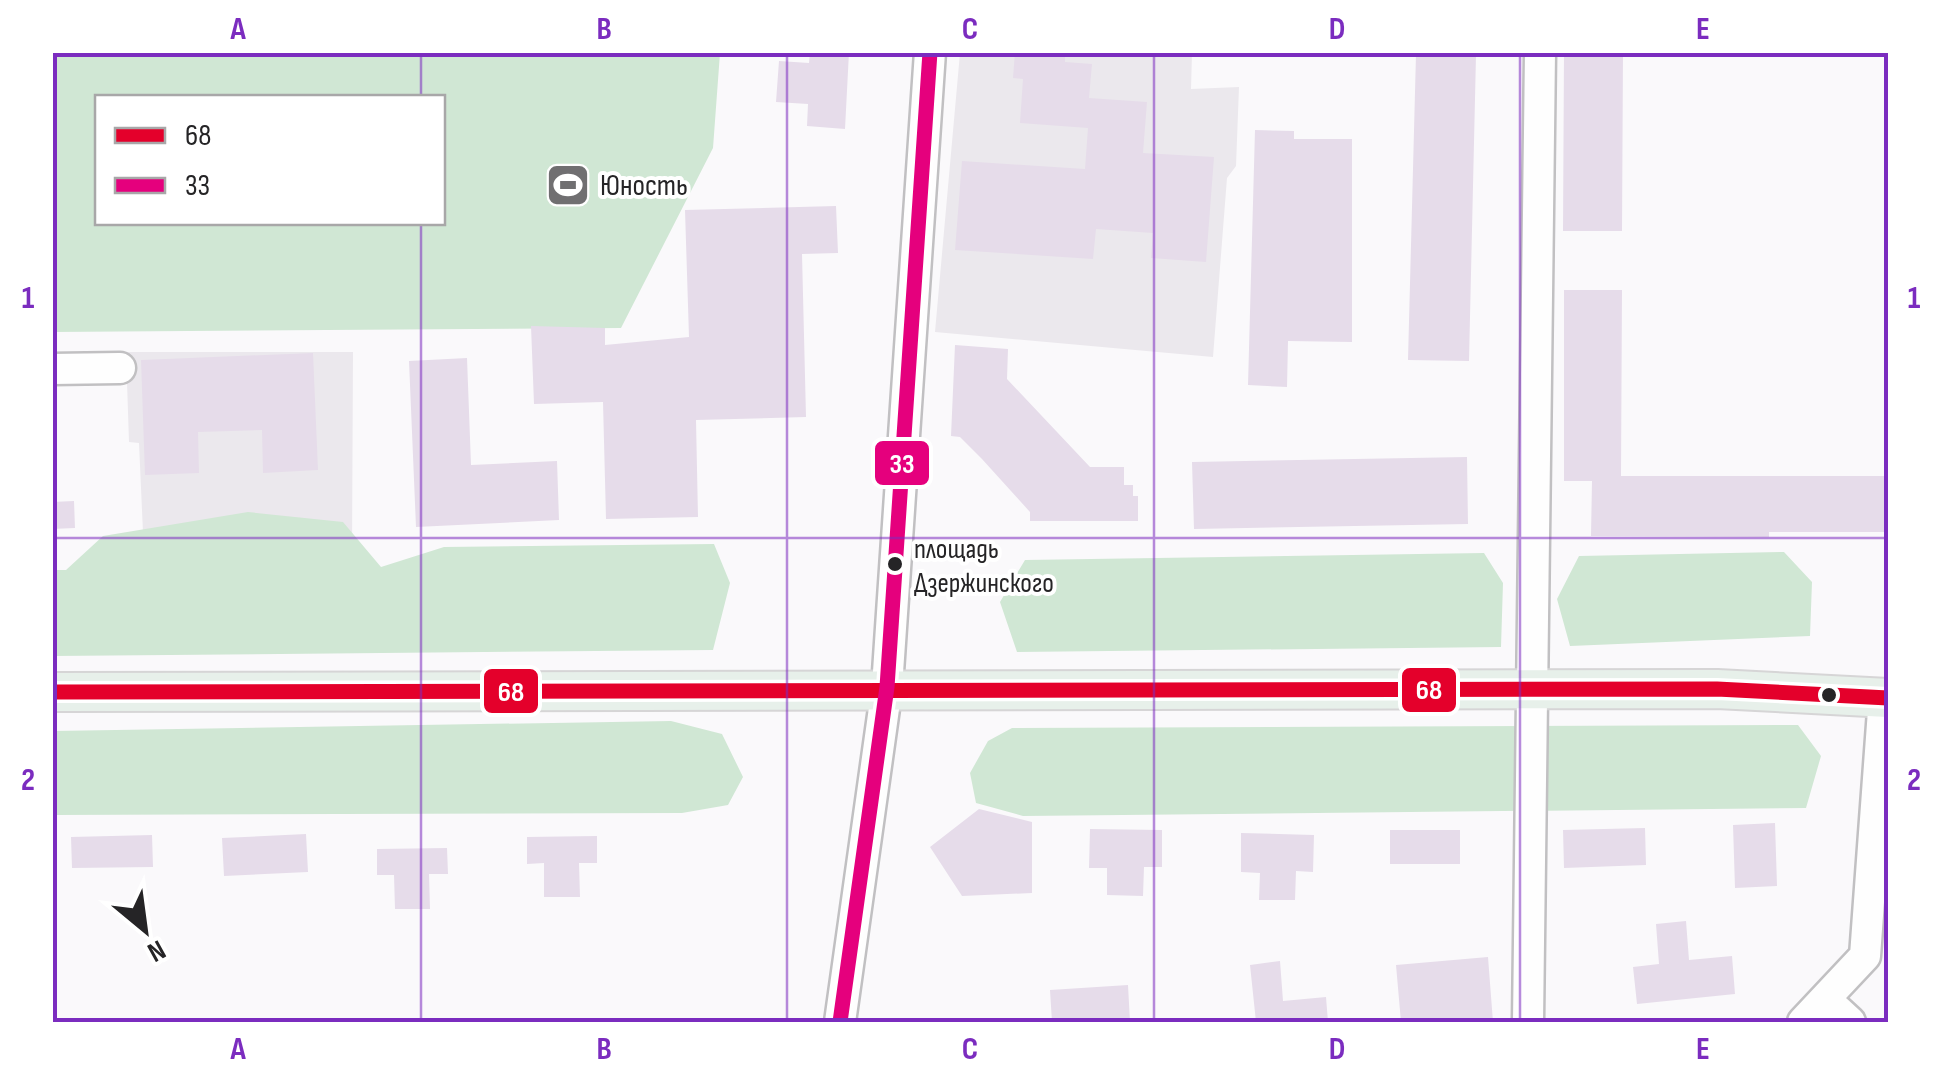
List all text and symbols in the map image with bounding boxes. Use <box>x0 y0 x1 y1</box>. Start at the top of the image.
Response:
text: A <box>229 10 246 49</box>
text: B <box>596 10 612 49</box>
text: C <box>962 10 978 49</box>
text: D <box>1329 10 1345 49</box>
text: E <box>1696 10 1710 49</box>
legend <box>95 95 445 225</box>
text: 68 <box>185 118 211 154</box>
sports icon: Юность <box>545 162 591 208</box>
text: 33 <box>185 168 210 204</box>
place label: Юность <box>600 168 688 204</box>
text: 1 <box>22 279 35 318</box>
text: 1 <box>1908 279 1921 318</box>
line badge: 33 <box>873 439 931 487</box>
text: 33 <box>889 448 915 481</box>
place label: площадь Дзержинского <box>914 533 1054 600</box>
marker: площадь Дзержинского <box>885 554 905 574</box>
line badge: 68 <box>1400 666 1458 714</box>
line badge: 68 <box>482 667 540 715</box>
text: 68 <box>1416 674 1442 707</box>
text: 68 <box>498 676 524 709</box>
unlabelled marker <box>1819 685 1839 705</box>
text: 2 <box>21 761 35 800</box>
text: 2 <box>1907 761 1921 800</box>
north arrow <box>95 880 195 980</box>
text: N <box>142 932 171 969</box>
text: A <box>229 1030 246 1069</box>
text: B <box>596 1030 612 1069</box>
text: C <box>962 1030 978 1069</box>
text: D <box>1329 1030 1345 1069</box>
text: E <box>1696 1030 1710 1069</box>

